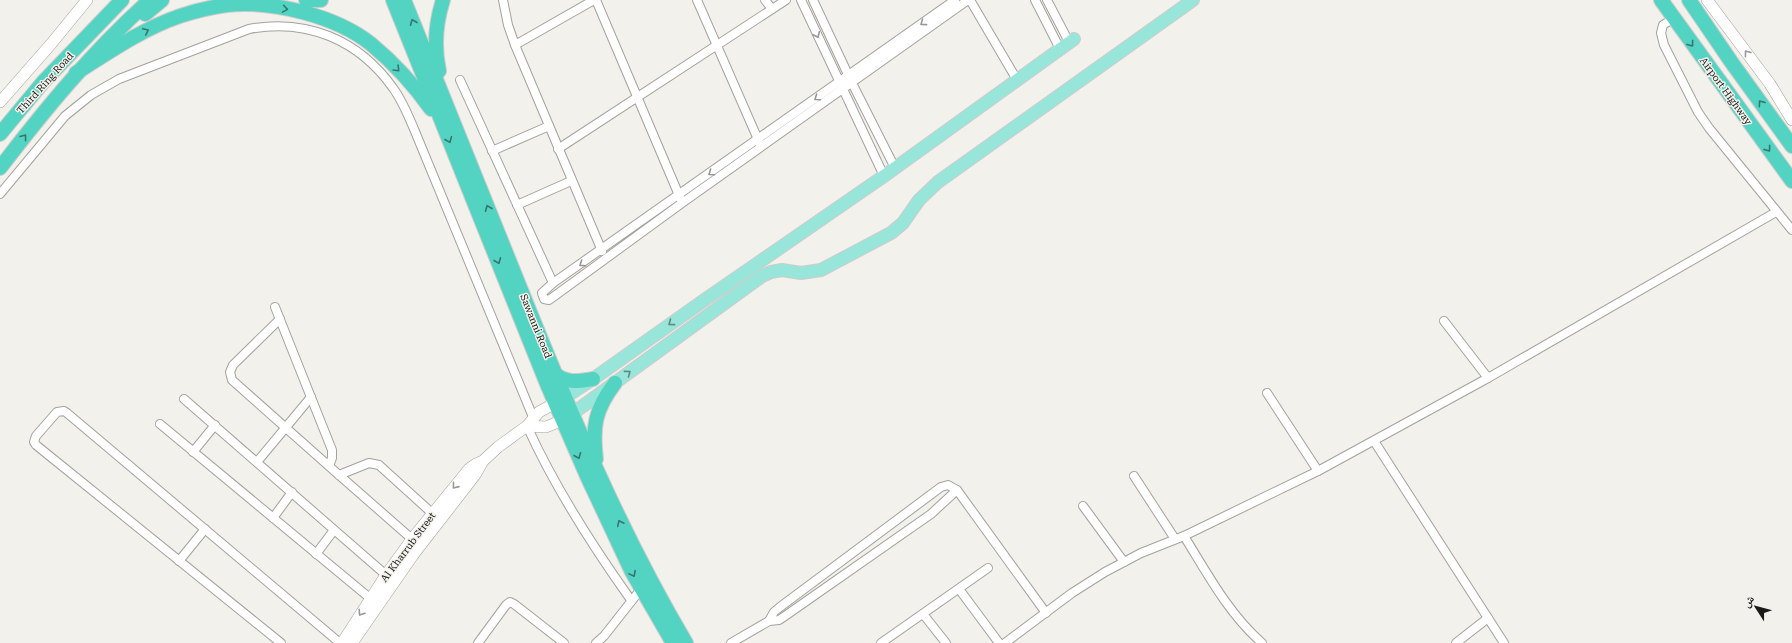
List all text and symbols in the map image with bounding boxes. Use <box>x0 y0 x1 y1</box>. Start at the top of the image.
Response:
one-way arrow <box>282 4 288 13</box>
one-way arrow <box>920 18 927 26</box>
one-way arrow <box>410 19 418 26</box>
one-way arrow <box>141 28 149 36</box>
one-way arrow <box>812 31 820 39</box>
one-way arrow <box>1687 39 1694 46</box>
street label: Third Ring Road <box>15 50 76 116</box>
one-way arrow <box>1745 50 1752 57</box>
street label: Airport Highway <box>1698 55 1754 127</box>
one-way arrow <box>392 64 400 72</box>
one-way arrow <box>814 93 821 101</box>
one-way arrow <box>1759 101 1766 108</box>
one-way arrow <box>19 134 26 141</box>
one-way arrow <box>444 136 452 144</box>
one-way arrow <box>1763 144 1770 151</box>
one-way arrow <box>708 168 715 175</box>
one-way arrow <box>485 204 493 211</box>
one-way arrow <box>493 257 501 264</box>
one-way arrow <box>579 259 586 267</box>
street label: Sawanni Road <box>518 292 554 360</box>
one-way arrow <box>669 318 676 325</box>
one-way arrow <box>624 371 631 378</box>
one-way arrow <box>574 453 582 460</box>
one-way arrow <box>453 482 460 489</box>
street label: Al Kharrub Street <box>378 510 438 584</box>
one-way arrow <box>617 519 625 527</box>
one-way arrow <box>628 570 636 577</box>
north arrow <box>1736 587 1776 627</box>
text: ش <box>1740 593 1758 611</box>
one-way arrow <box>359 609 366 616</box>

